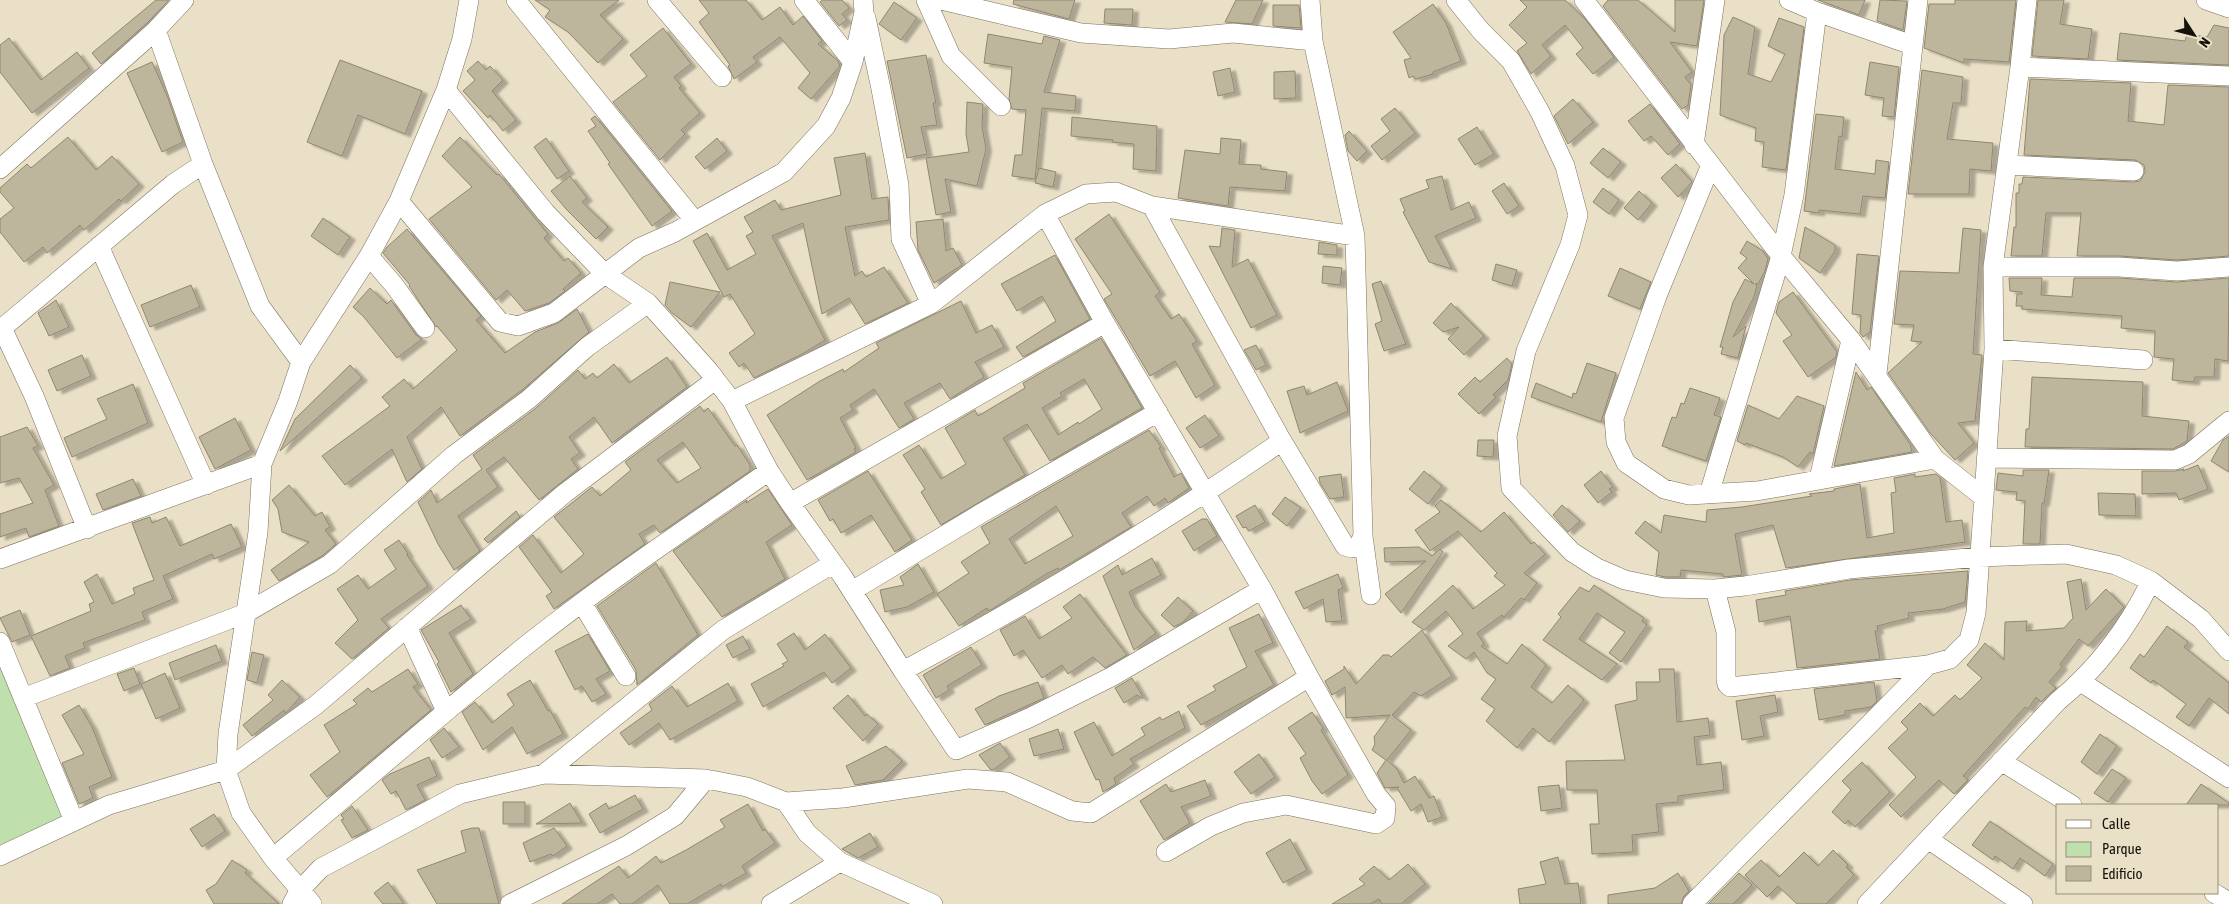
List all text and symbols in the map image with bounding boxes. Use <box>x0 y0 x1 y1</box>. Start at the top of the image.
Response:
north arrow <box>2169 10 2219 60</box>
text: N <box>2196 35 2213 51</box>
legend <box>2056 804 2219 894</box>
text: Calle <box>2102 815 2131 832</box>
text: Parque <box>2102 840 2142 857</box>
text: Edificio <box>2102 865 2143 882</box>

